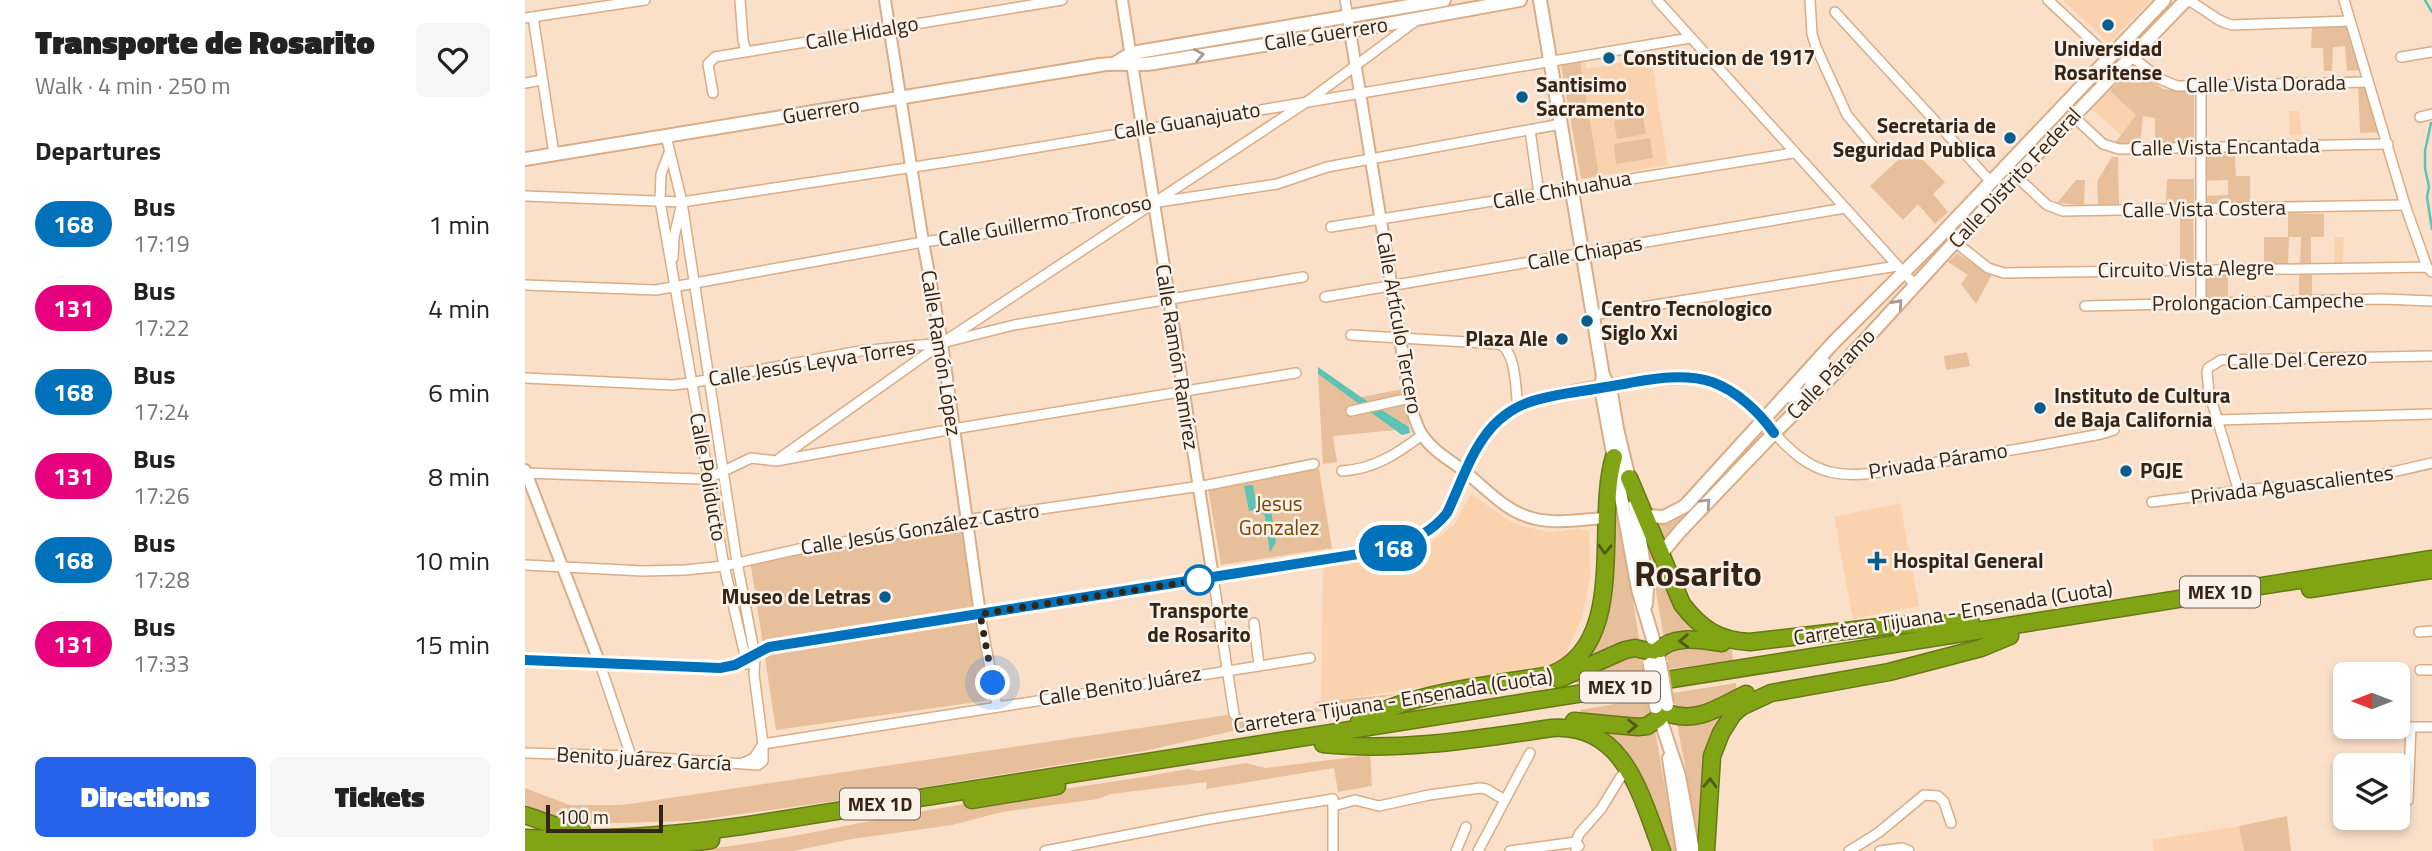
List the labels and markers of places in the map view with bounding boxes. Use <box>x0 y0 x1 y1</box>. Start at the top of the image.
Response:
marker: Universidad Rosaritense <box>2100 17 2116 33</box>
place label: Universidad Rosaritense <box>2054 32 2162 88</box>
place label: Constitucion de 1917 <box>1623 41 1815 73</box>
marker: Constitucion de 1917 <box>1601 50 1617 66</box>
place label: Santisimo Sacramento <box>1536 68 1645 124</box>
marker: Santisimo Sacramento <box>1514 89 1530 105</box>
place label: Secretaria de Seguridad Publica <box>1833 109 1996 165</box>
marker: Secretaria de Seguridad Publica <box>2002 130 2018 146</box>
place label: Centro Tecnologico Siglo Xxi <box>1601 292 1772 348</box>
marker: Centro Tecnologico Siglo Xxi <box>1579 313 1595 329</box>
place label: Plaza Ale <box>1465 322 1548 354</box>
marker: Plaza Ale <box>1554 331 1570 347</box>
place label: Instituto de Cultura de Baja California <box>2054 379 2231 435</box>
marker: Instituto de Cultura de Baja California <box>2032 400 2048 416</box>
place label: PGJE <box>2140 454 2183 486</box>
marker: PGJE <box>2118 463 2134 479</box>
place label: Hospital General <box>1893 544 2044 576</box>
marker: Hospital General <box>1867 551 1887 571</box>
marker: Transporte de Rosarito <box>1184 565 1214 595</box>
place label: Museo de Letras <box>721 580 871 612</box>
marker: Museo de Letras <box>877 589 893 605</box>
place label: Transporte de Rosarito <box>1147 594 1251 650</box>

